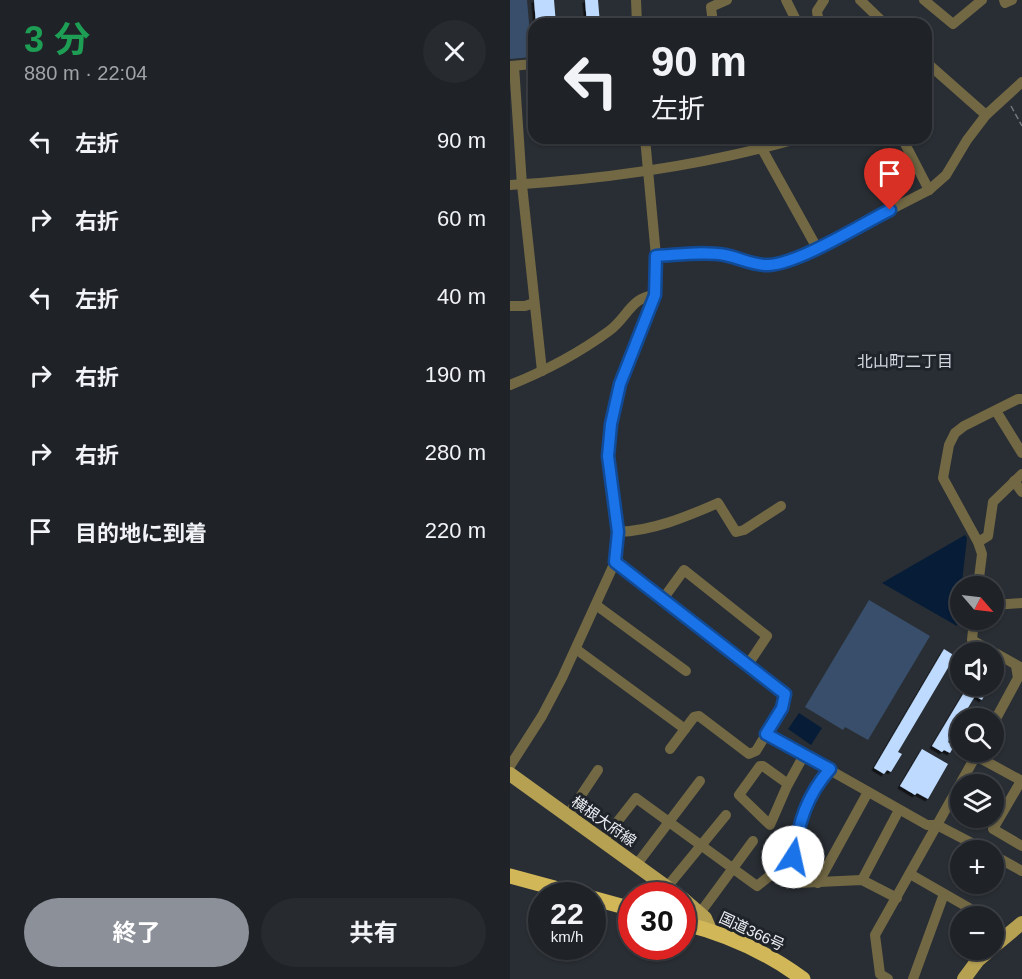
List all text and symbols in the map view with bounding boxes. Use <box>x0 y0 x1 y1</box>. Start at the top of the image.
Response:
text: 3 分 <box>24 19 90 60</box>
button: close <box>423 20 486 83</box>
text: 90 m <box>651 38 747 85</box>
icon: left <box>552 42 630 120</box>
text: 880 m · 22:04 <box>24 62 147 84</box>
text: 左折 <box>651 94 705 124</box>
icon: left <box>24 125 57 158</box>
text: 90 m <box>437 128 486 153</box>
text: 左折 <box>75 131 119 156</box>
pin <box>864 148 915 210</box>
icon: arrive <box>873 157 906 190</box>
icon: right <box>24 203 57 236</box>
text: 60 m <box>437 206 486 231</box>
text: 右折 <box>75 209 119 234</box>
icon: left <box>24 281 57 314</box>
text: 40 m <box>437 284 486 309</box>
text: 左折 <box>75 287 119 312</box>
district label: 北山町二丁目 <box>857 353 953 370</box>
icon: right <box>24 359 57 392</box>
text: 190 m <box>425 362 486 387</box>
text: 右折 <box>75 365 119 390</box>
icon: right <box>24 437 57 470</box>
text: 280 m <box>425 440 486 465</box>
text: 右折 <box>75 443 119 468</box>
icon: arrive <box>24 515 57 548</box>
text: 220 m <box>425 518 486 543</box>
text: 目的地に到着 <box>75 521 207 546</box>
north arrow <box>950 576 1004 630</box>
map controls <box>950 576 1004 960</box>
button: sound <box>950 642 1004 696</box>
button: search <box>950 708 1004 762</box>
button: layers <box>950 774 1004 828</box>
street label: 横根大府線 <box>568 793 640 849</box>
position arrow <box>761 825 825 889</box>
button: + <box>950 840 1004 894</box>
speed limit sign: 30 <box>618 882 696 960</box>
text: 22 <box>550 897 584 930</box>
button: 終了 <box>24 898 249 967</box>
button: 共有 <box>261 898 486 967</box>
button: − <box>950 906 1004 960</box>
street label: 国道366号 <box>717 908 787 954</box>
text: km/h <box>551 928 583 945</box>

